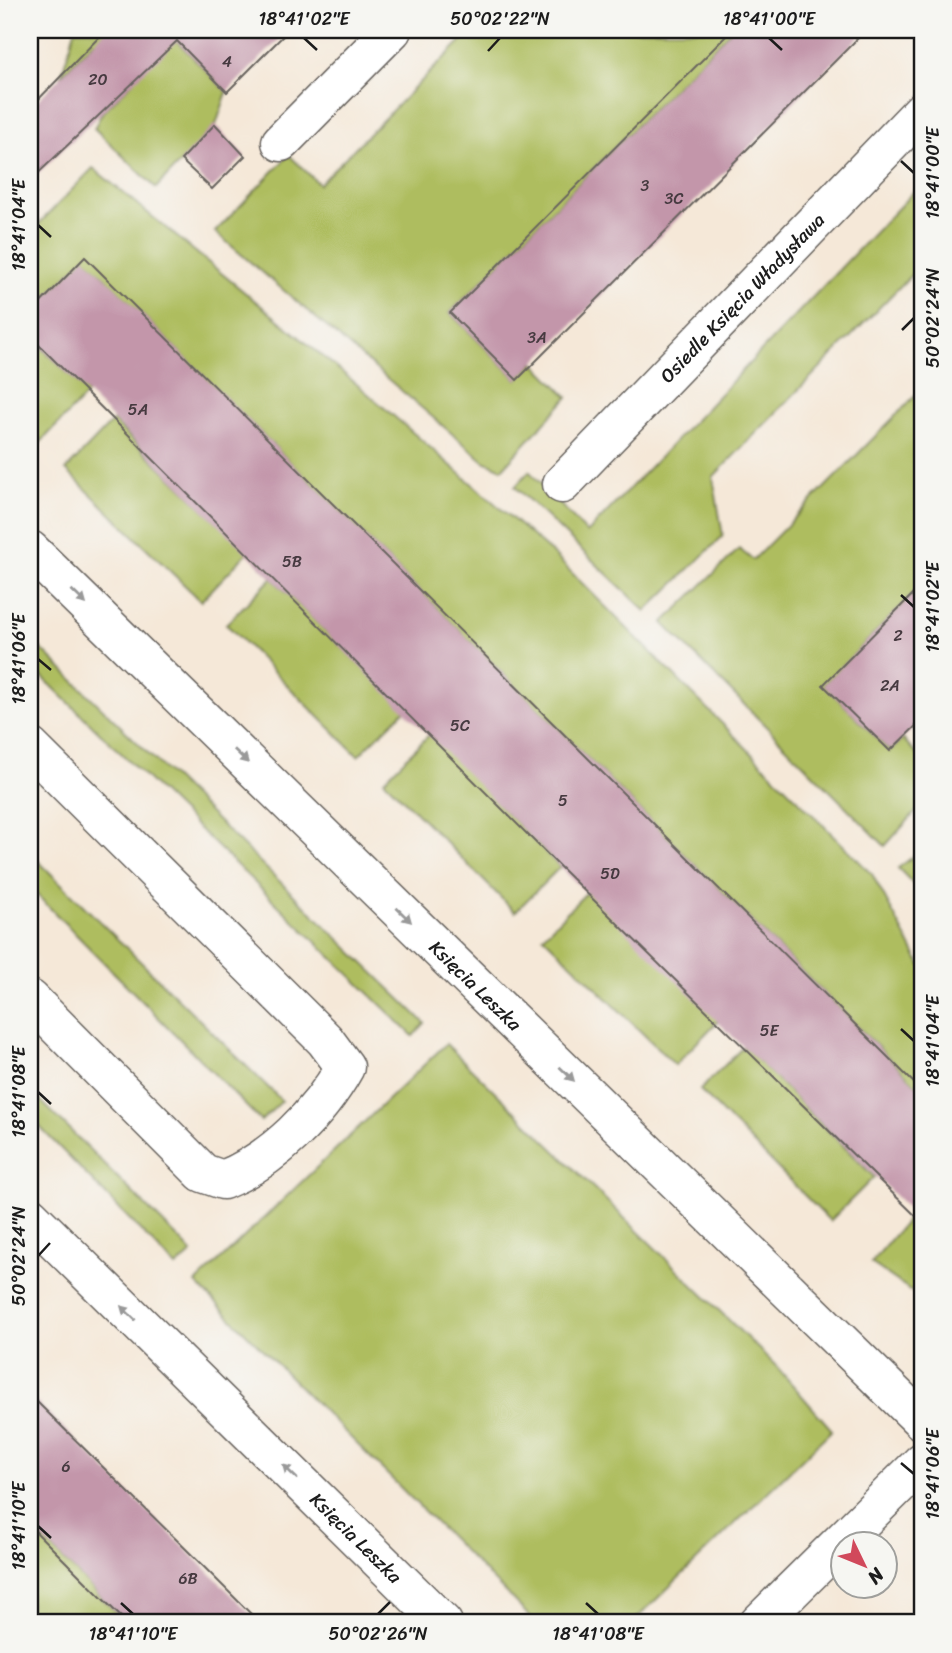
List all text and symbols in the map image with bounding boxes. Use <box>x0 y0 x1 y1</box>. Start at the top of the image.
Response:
text: 18°41'02"E <box>258 3 351 35</box>
text: 50°02'22"N <box>450 3 550 35</box>
text: 18°41'00"E <box>723 3 816 35</box>
house number: 4 <box>222 47 232 76</box>
house number: 20 <box>88 65 108 94</box>
text: 18°41'00"E <box>917 126 949 219</box>
house number: 3 <box>641 171 650 200</box>
text: 18°41'04"E <box>3 178 35 271</box>
house number: 3C <box>665 184 683 213</box>
street label: Osiedle Księcia Władysława <box>651 204 833 391</box>
text: 50°02'24"N <box>917 267 949 368</box>
house number: 3A <box>527 323 547 352</box>
house number: 5A <box>128 395 148 424</box>
house number: 5B <box>282 547 302 576</box>
text: 18°41'02"E <box>917 560 949 653</box>
one-way arrow <box>70 589 87 606</box>
text: 18°41'06"E <box>3 612 35 705</box>
house number: 2 <box>893 621 903 650</box>
house number: 2A <box>880 671 900 700</box>
house number: 5C <box>450 711 470 740</box>
one-way arrow <box>233 748 250 765</box>
house number: 5 <box>558 786 568 815</box>
house number: 5D <box>600 859 620 888</box>
one-way arrow <box>396 907 412 923</box>
street label: Księcia Leszka <box>421 932 530 1039</box>
text: 18°41'04"E <box>917 994 949 1087</box>
house number: 5E <box>760 1016 779 1045</box>
text: 18°41'08"E <box>3 1045 35 1138</box>
one-way arrow <box>559 1066 575 1082</box>
text: 50°02'24"N <box>3 1205 35 1306</box>
one-way arrow <box>119 1304 136 1321</box>
text: 18°41'06"E <box>917 1427 949 1520</box>
house number: 6 <box>61 1452 71 1481</box>
one-way arrow <box>282 1464 298 1480</box>
text: 18°41'10"E <box>3 1481 35 1570</box>
street label: Księcia Leszka <box>302 1484 411 1592</box>
north arrow <box>830 1530 900 1600</box>
text: N <box>859 1559 893 1593</box>
house number: 6B <box>178 1564 198 1593</box>
text: 18°41'10"E <box>89 1618 178 1650</box>
text: 50°02'26"N <box>328 1618 428 1650</box>
text: 18°41'08"E <box>552 1618 645 1650</box>

